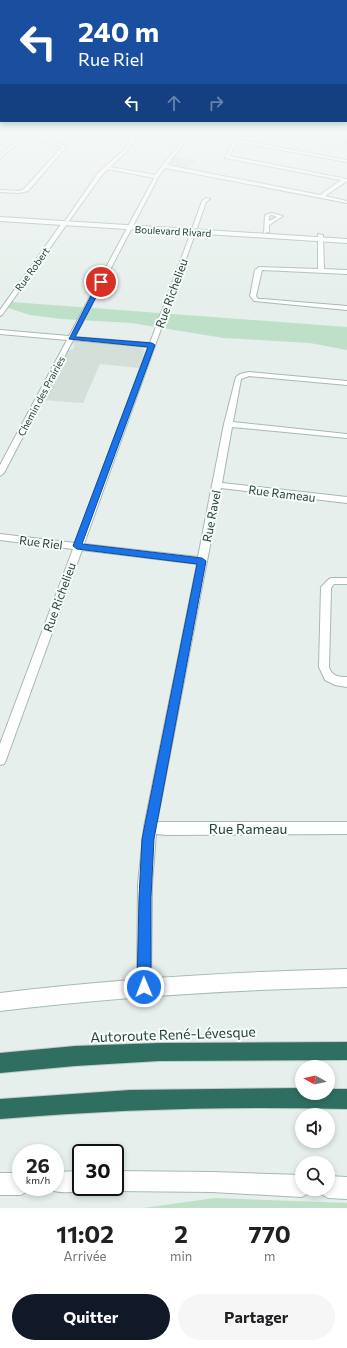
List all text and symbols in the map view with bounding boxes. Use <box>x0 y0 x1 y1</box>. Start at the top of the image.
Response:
text: 240 m <box>78 14 159 48</box>
icon: left <box>12 16 64 68</box>
text: Rue Riel <box>78 48 144 70</box>
icon: left <box>121 92 143 114</box>
icon: ahead <box>163 92 185 114</box>
icon: right <box>205 92 227 114</box>
street label: Boulevard Rivard <box>134 223 212 239</box>
street label: Rue Robert <box>12 245 52 293</box>
street label: Rue Richelieu <box>152 256 190 330</box>
pin <box>84 265 118 299</box>
icon: arrive <box>90 271 112 293</box>
street label: Chemin des Prairies <box>15 354 67 438</box>
street label: Rue Rameau <box>248 482 316 504</box>
street label: Rue Ravel <box>199 489 223 543</box>
street label: Rue Riel <box>18 532 64 552</box>
street label: Rue Richelieu <box>40 560 78 634</box>
street label: Rue Rameau <box>209 820 287 837</box>
position arrow <box>123 966 165 1008</box>
street label: Autoroute René-Lévesque <box>90 1023 256 1045</box>
north arrow <box>295 1060 335 1100</box>
map controls <box>295 1060 335 1196</box>
button: sound <box>295 1108 335 1148</box>
speed limit sign: 30 <box>72 1144 124 1196</box>
text: 26 <box>26 1153 50 1177</box>
button: search <box>295 1156 335 1196</box>
text: km/h <box>26 1174 50 1186</box>
text: 11:02 <box>56 1219 114 1248</box>
text: 2 <box>174 1219 188 1248</box>
text: 770 <box>249 1219 291 1248</box>
text: Arrivée <box>64 1248 106 1264</box>
text: min <box>170 1248 192 1264</box>
text: m <box>264 1248 275 1264</box>
button: Quitter <box>12 1294 170 1340</box>
button: Partager <box>178 1294 335 1340</box>

